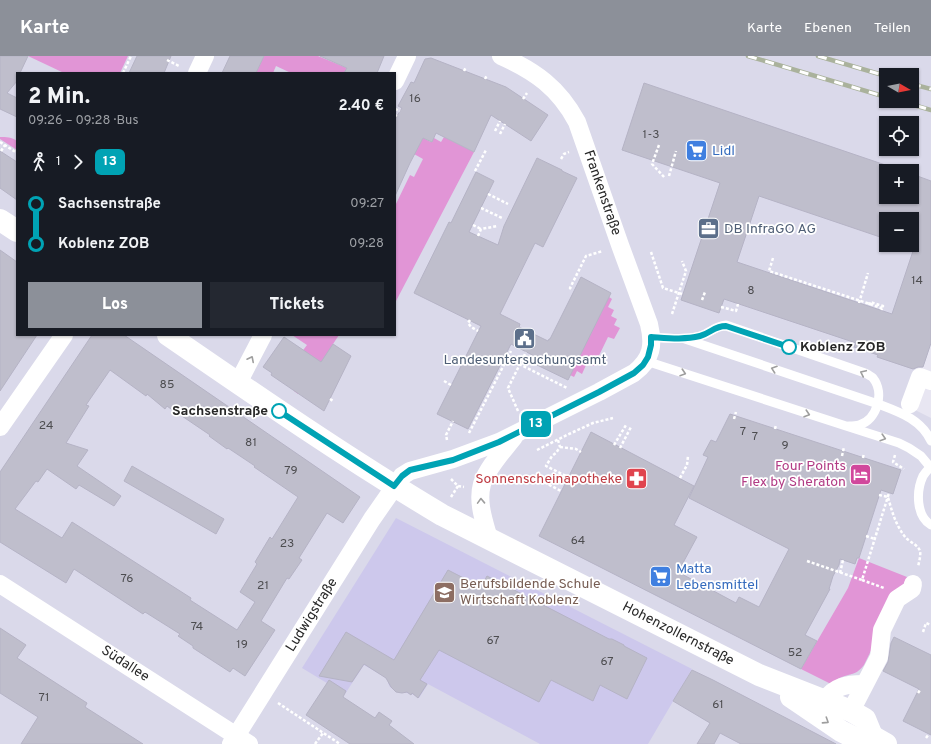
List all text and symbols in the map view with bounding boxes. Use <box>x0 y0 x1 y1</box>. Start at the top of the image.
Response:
text: Karte <box>20 16 70 40</box>
text: Karte <box>747 20 782 37</box>
text: Ebenen <box>804 20 852 37</box>
text: Teilen <box>874 20 911 37</box>
north arrow <box>879 68 919 108</box>
map controls <box>879 68 919 252</box>
text: 2 Min. <box>28 84 90 111</box>
house number: 16 <box>409 91 421 107</box>
text: 2.40 € <box>338 97 384 116</box>
text: 09:26 – 09:28 · Bus <box>28 113 138 129</box>
button: locate <box>879 116 919 156</box>
house number: 1-3 <box>642 127 660 143</box>
supermarket icon: Lidl <box>684 138 710 164</box>
place label: Lidl <box>712 143 735 160</box>
street label: Frankenstraße <box>579 148 625 238</box>
icon: walk <box>28 151 50 173</box>
icon: forward <box>67 151 89 173</box>
text: 13 <box>103 153 117 170</box>
text: 1 <box>56 154 61 170</box>
button: + <box>879 164 919 204</box>
text: Sachsenstraße <box>58 195 161 214</box>
text: 09:27 <box>350 196 384 212</box>
button: − <box>879 212 919 252</box>
office icon: DB InfraGO AG <box>696 216 722 242</box>
place label: DB InfraGO AG <box>724 221 816 238</box>
text: Koblenz ZOB <box>58 235 149 254</box>
text: 09:28 <box>349 236 384 252</box>
house number: 14 <box>911 273 923 289</box>
button: Los <box>28 282 202 328</box>
button: Tickets <box>210 282 384 328</box>
house number: 8 <box>747 283 755 299</box>
public building icon: Landesuntersuchungsamt <box>512 325 538 351</box>
marker: Koblenz ZOB <box>781 339 797 355</box>
place label: Koblenz ZOB <box>800 339 885 356</box>
place label: Landesuntersuchungsamt <box>444 352 606 369</box>
one-way arrow <box>246 356 253 363</box>
one-way arrow <box>771 366 778 374</box>
one-way arrow <box>680 368 687 377</box>
one-way arrow <box>859 370 867 378</box>
house number: 85 <box>160 377 174 393</box>
place label: Sachsenstraße <box>172 403 268 420</box>
marker: Sachsenstraße <box>271 403 287 419</box>
one-way arrow <box>803 409 810 418</box>
line badge: 13 <box>518 411 554 437</box>
text: 13 <box>529 415 543 432</box>
house number: 24 <box>39 418 53 434</box>
house number: 7 <box>740 424 746 440</box>
house number: 7 <box>752 429 758 445</box>
one-way arrow <box>879 433 886 442</box>
house number: 81 <box>245 435 257 451</box>
house number: 9 <box>781 438 789 454</box>
place label: Four Points Flex by Sheraton <box>741 458 846 491</box>
hotel icon: Four Points Flex by Sheraton <box>848 461 874 487</box>
house number: 79 <box>284 463 298 479</box>
pharmacy icon: Sonnenscheinapotheke <box>624 466 650 492</box>
place label: Sonnenscheinapotheke <box>475 471 622 488</box>
one-way arrow <box>477 498 485 504</box>
house number: 64 <box>571 533 585 549</box>
house number: 23 <box>280 536 294 552</box>
place label: Matta Lebensmittel <box>676 561 758 594</box>
supermarket icon: Matta Lebensmittel <box>647 564 673 590</box>
house number: 76 <box>121 571 133 587</box>
street label: Ludwigstraße <box>283 575 341 655</box>
place label: Berufsbildende Schule Wirtschaft Koblenz <box>460 576 601 609</box>
house number: 21 <box>257 578 269 594</box>
school or university icon: Berufsbildende Schule Wirtschaft Koblenz <box>432 579 458 605</box>
street label: Hohenzollernstraße <box>619 598 737 670</box>
house number: 74 <box>191 619 203 635</box>
house number: 67 <box>486 633 500 649</box>
house number: 19 <box>236 637 248 653</box>
street label: Südallee <box>98 642 152 686</box>
house number: 52 <box>788 645 802 661</box>
house number: 67 <box>600 654 614 670</box>
house number: 71 <box>39 690 49 706</box>
house number: 61 <box>712 697 724 713</box>
one-way arrow <box>822 716 829 723</box>

